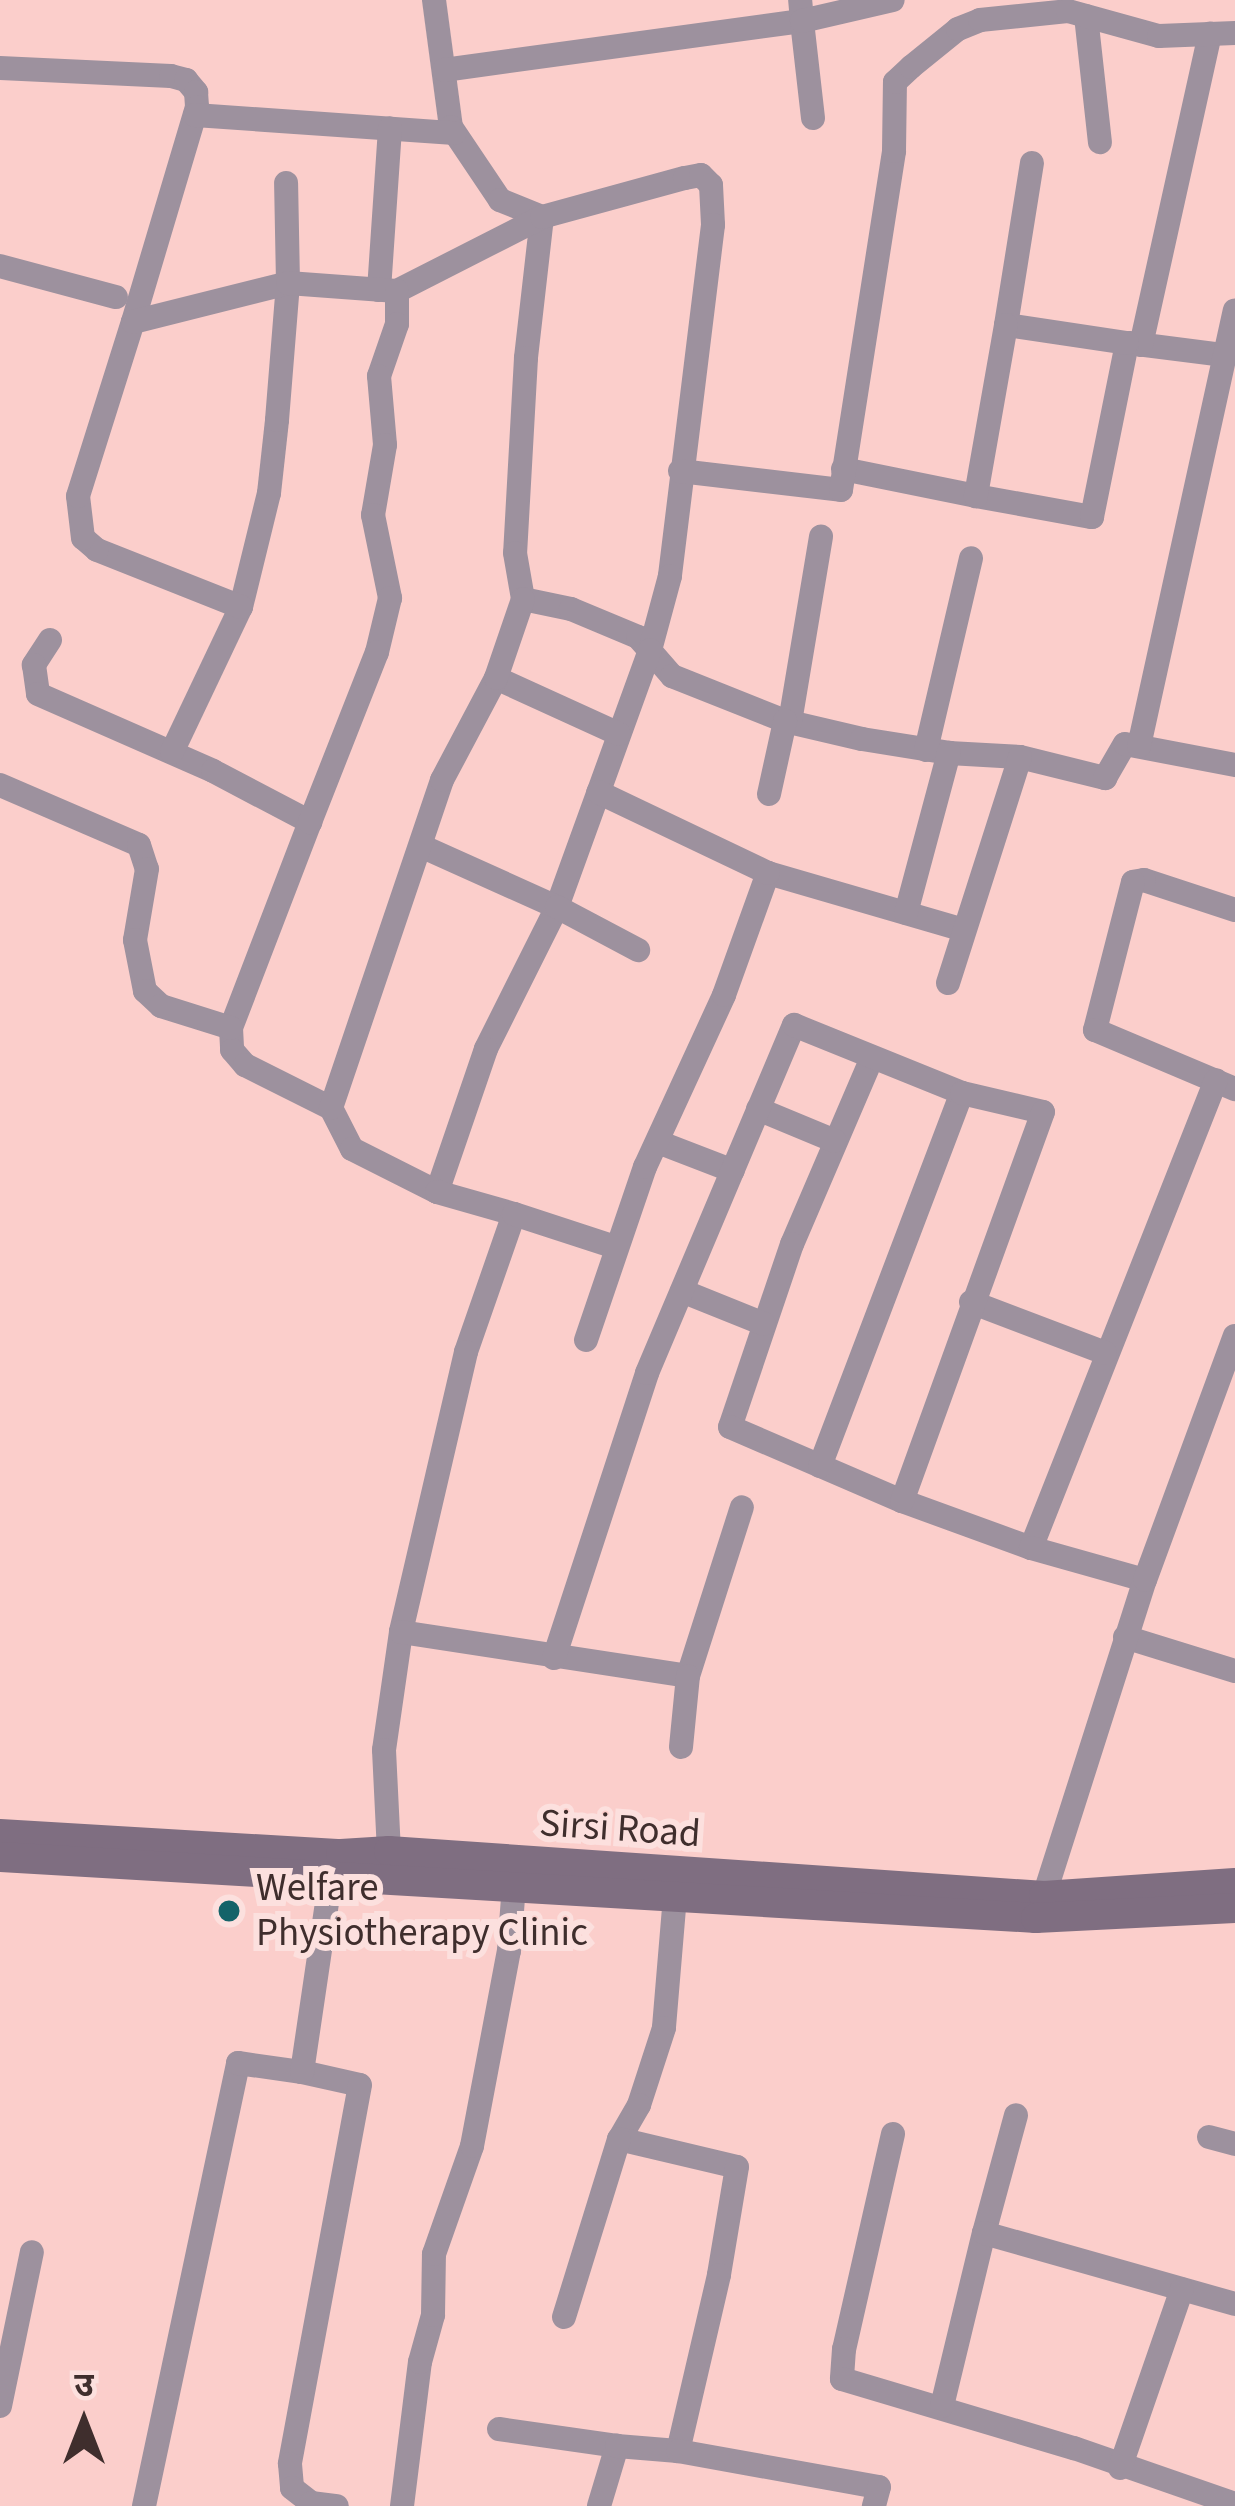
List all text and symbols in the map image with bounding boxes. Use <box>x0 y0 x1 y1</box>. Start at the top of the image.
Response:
street label: Sirsi Road <box>538 1800 702 1858</box>
place label: Welfare Physiotherapy Clinic <box>256 1866 588 1957</box>
marker: Welfare Physiotherapy Clinic <box>213 1895 245 1927</box>
north arrow <box>24 2362 144 2482</box>
text: उ <box>74 2362 94 2409</box>

